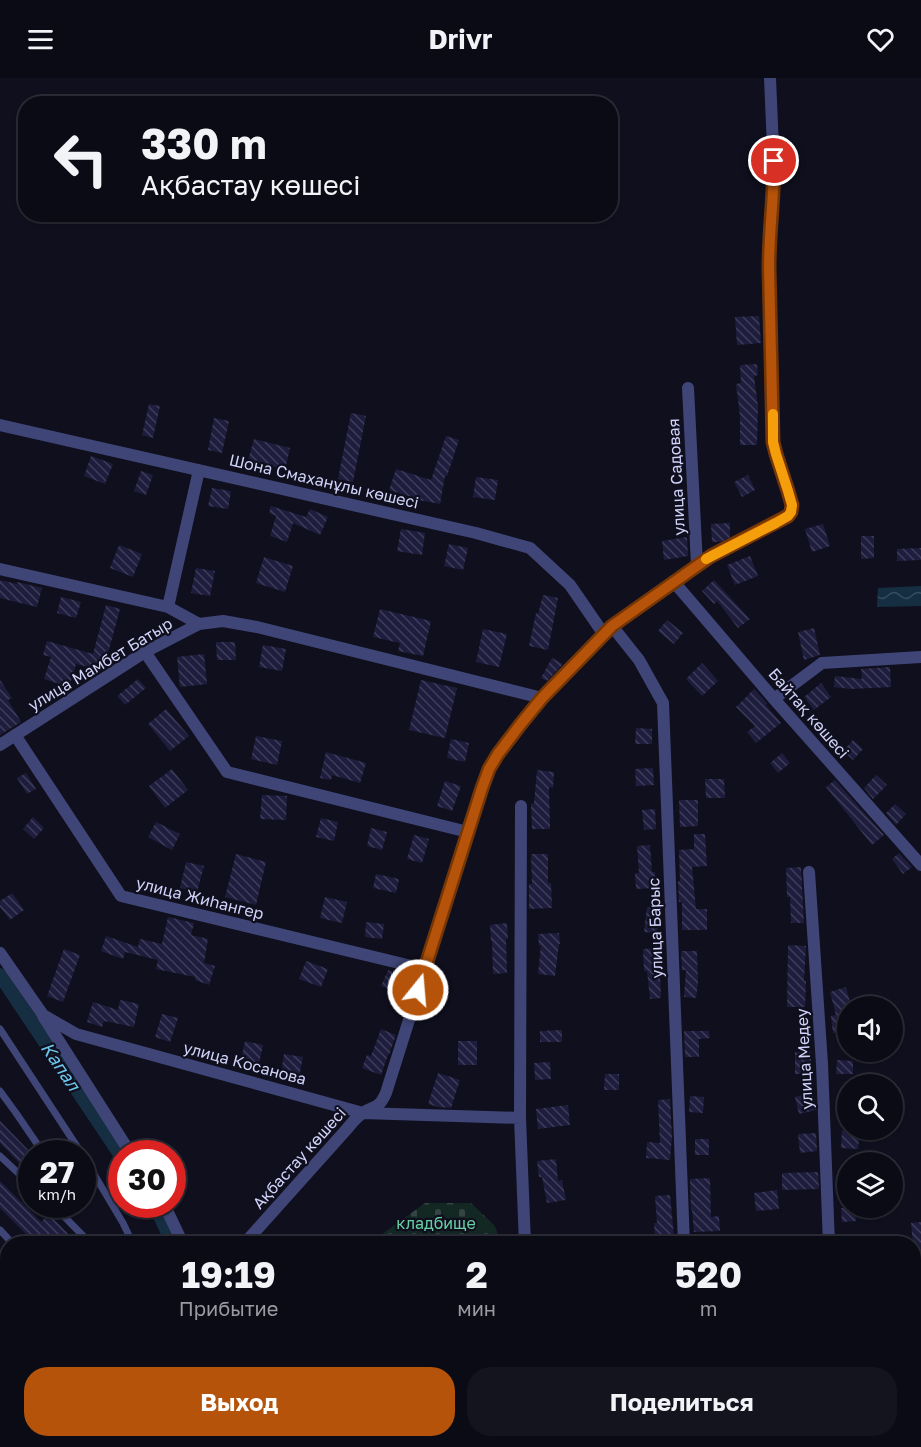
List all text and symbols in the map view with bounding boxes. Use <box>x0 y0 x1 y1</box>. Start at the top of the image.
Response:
icon: menu <box>24 23 57 56</box>
text: Drivr <box>429 23 492 55</box>
icon: heart <box>864 23 897 56</box>
text: 330 m <box>141 118 267 168</box>
icon: left <box>42 120 120 198</box>
pin <box>748 135 799 186</box>
icon: arrive <box>757 144 790 177</box>
text: Ақбастау көшесі <box>141 169 361 201</box>
street label: улица Садовая <box>663 418 689 536</box>
street label: Шона Смаханұлы көшесі <box>227 449 421 513</box>
street label: улица Мамбет Батыр <box>24 613 176 715</box>
street label: Байтақ көшесі <box>764 664 854 762</box>
street label: улица Жиhангер <box>134 872 266 924</box>
street label: улица Барыс <box>643 877 667 979</box>
position arrow <box>386 958 450 1022</box>
map controls <box>837 996 903 1218</box>
button: sound <box>837 996 903 1062</box>
street label: улица Медеу <box>791 1008 817 1110</box>
water label: Капал <box>37 1037 86 1096</box>
street label: улица Косанова <box>181 1037 309 1089</box>
button: search <box>837 1074 903 1140</box>
street label: Ақбастау көшесі <box>248 1103 350 1213</box>
speed limit sign: 30 <box>108 1140 186 1218</box>
button: layers <box>837 1152 903 1218</box>
text: 27 <box>40 1154 74 1190</box>
text: km/h <box>38 1185 76 1203</box>
park label: кладбище <box>396 1213 476 1233</box>
text: 19:19 <box>181 1253 276 1296</box>
text: 2 <box>466 1253 488 1296</box>
text: 520 <box>675 1253 742 1296</box>
text: Прибытие <box>179 1296 278 1320</box>
text: мин <box>457 1296 496 1320</box>
text: m <box>700 1296 717 1320</box>
button: Выход <box>24 1367 455 1436</box>
button: Поделиться <box>467 1367 897 1436</box>

